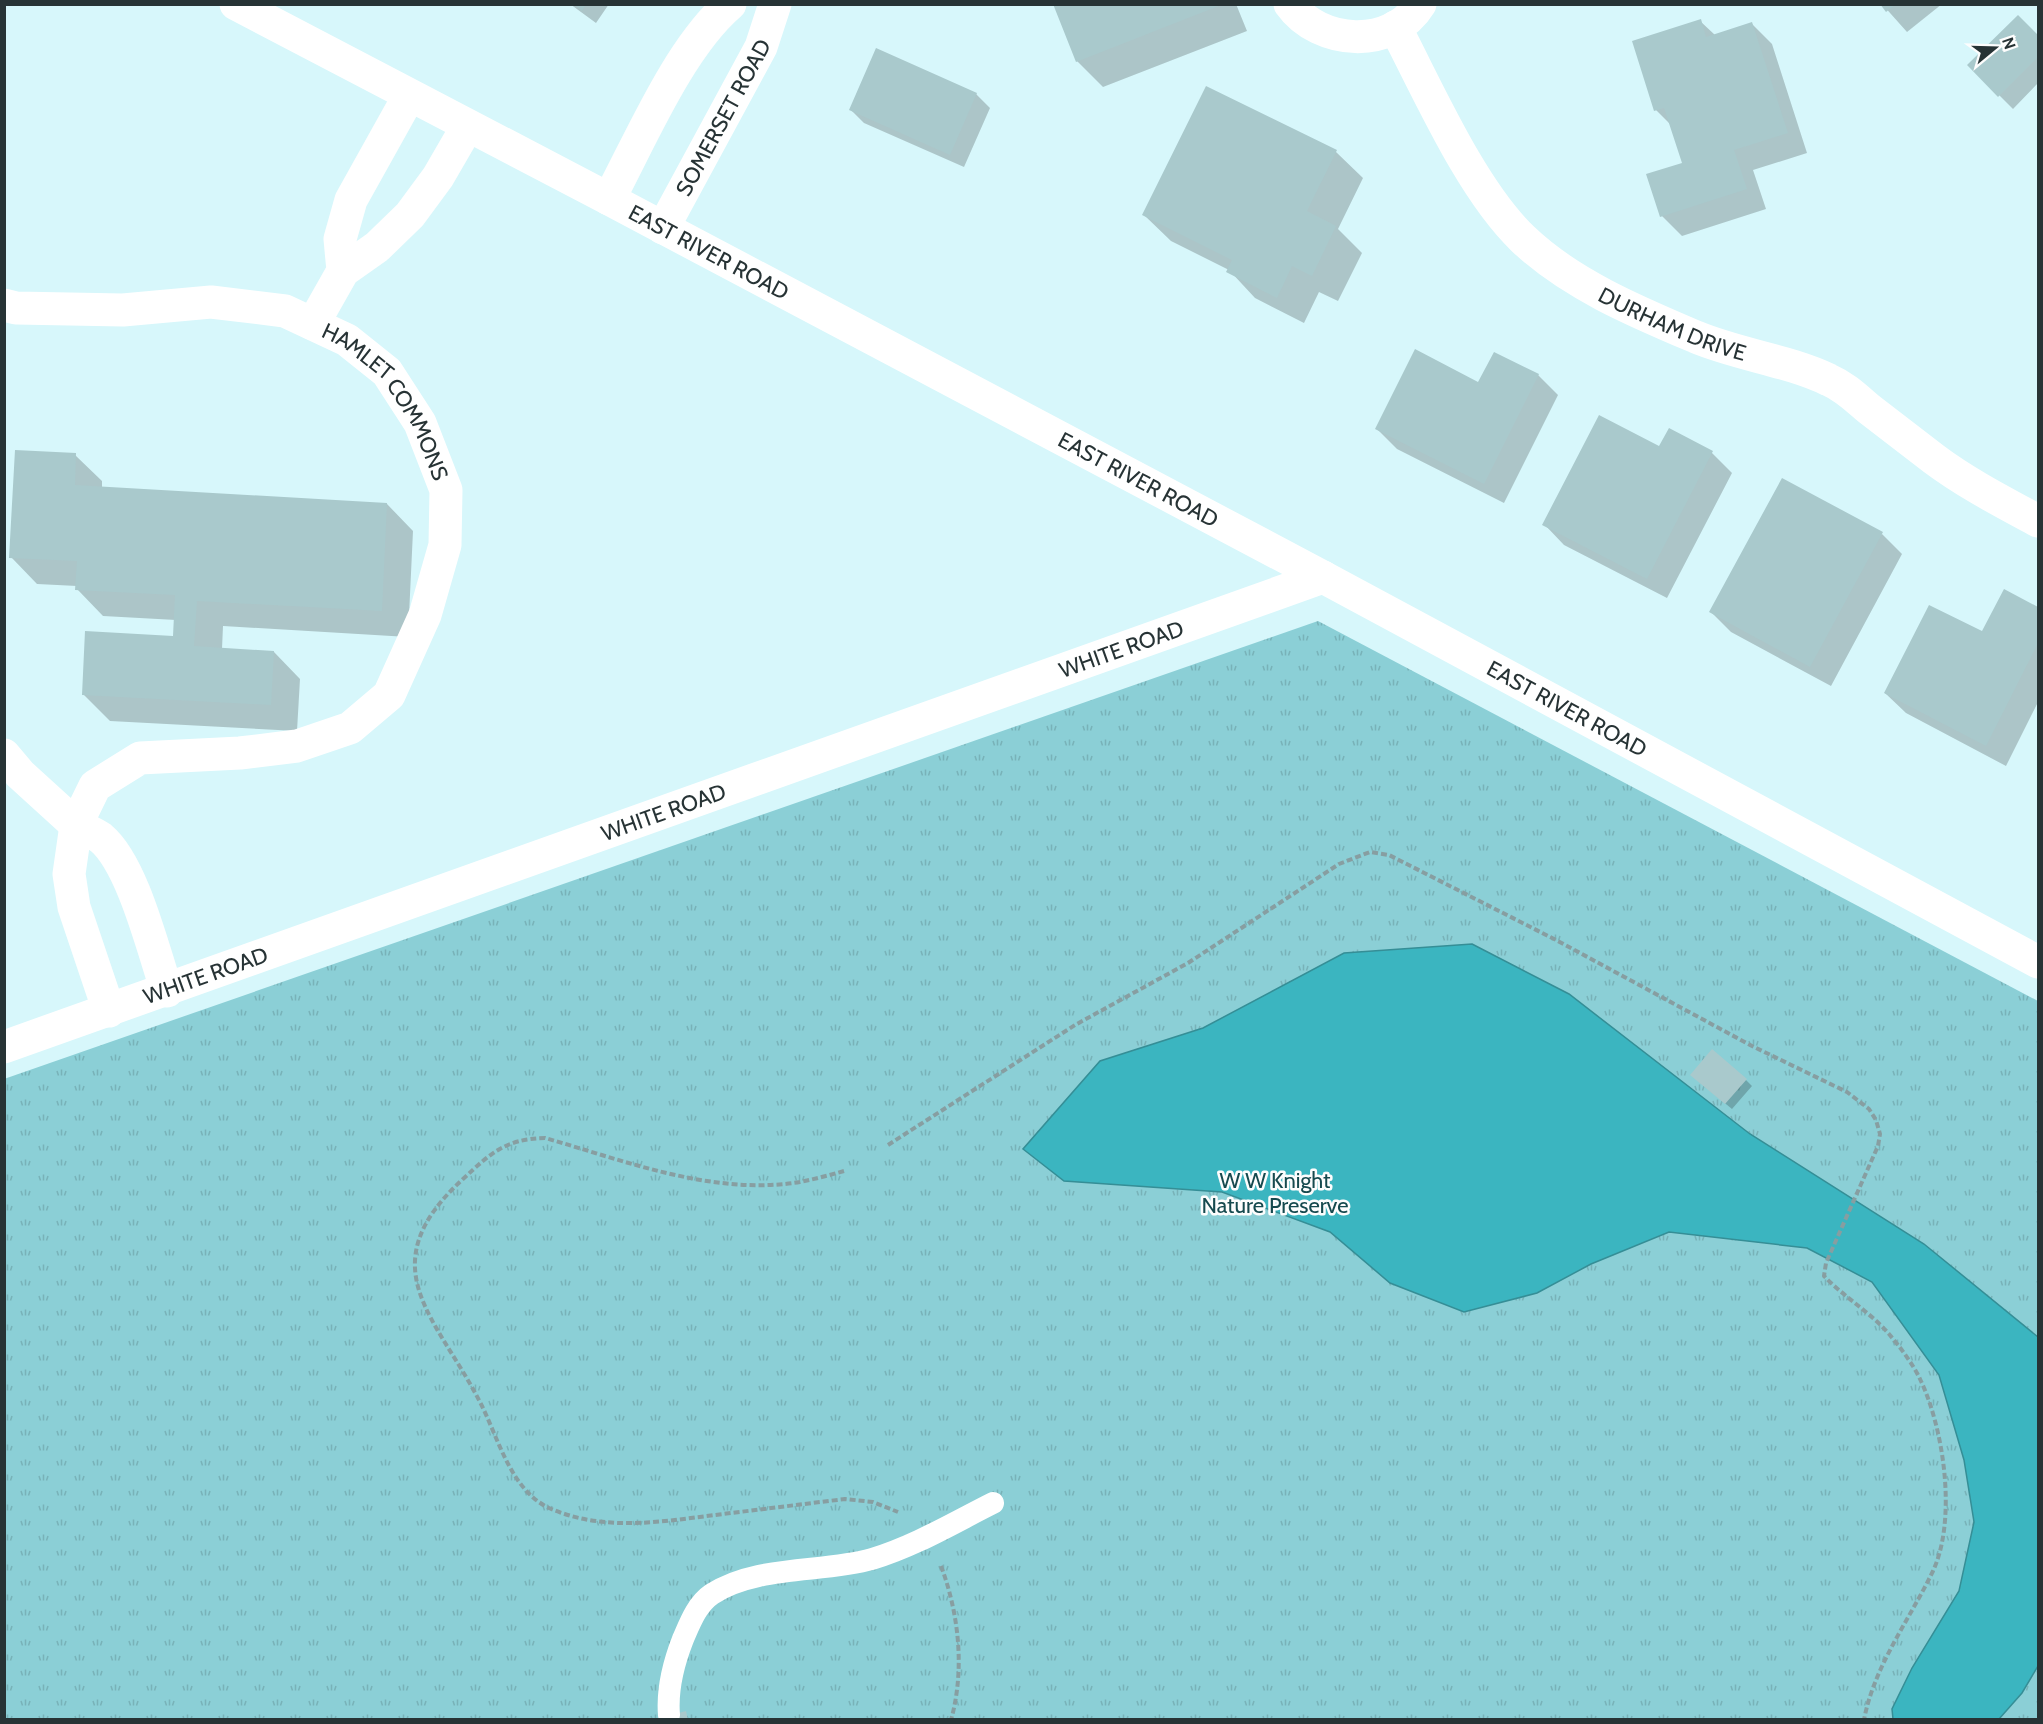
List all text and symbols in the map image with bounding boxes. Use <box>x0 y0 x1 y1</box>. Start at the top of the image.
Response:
north arrow <box>1965 18 2025 78</box>
street label: SOMERSET ROAD <box>670 34 776 200</box>
text: N <box>1998 35 2020 52</box>
street label: EAST RIVER ROAD <box>624 198 794 305</box>
street label: DURHAM DRIVE <box>1594 281 1749 366</box>
street label: HAMLET COMMONS <box>318 317 454 484</box>
street label: EAST RIVER ROAD <box>1054 426 1223 533</box>
street label: WHITE ROAD <box>1055 614 1187 684</box>
street label: EAST RIVER ROAD <box>1482 654 1652 762</box>
street label: WHITE ROAD <box>597 777 729 847</box>
street label: WHITE ROAD <box>140 941 272 1010</box>
park label: W W Knight Nature Preserve <box>1202 1167 1348 1219</box>

